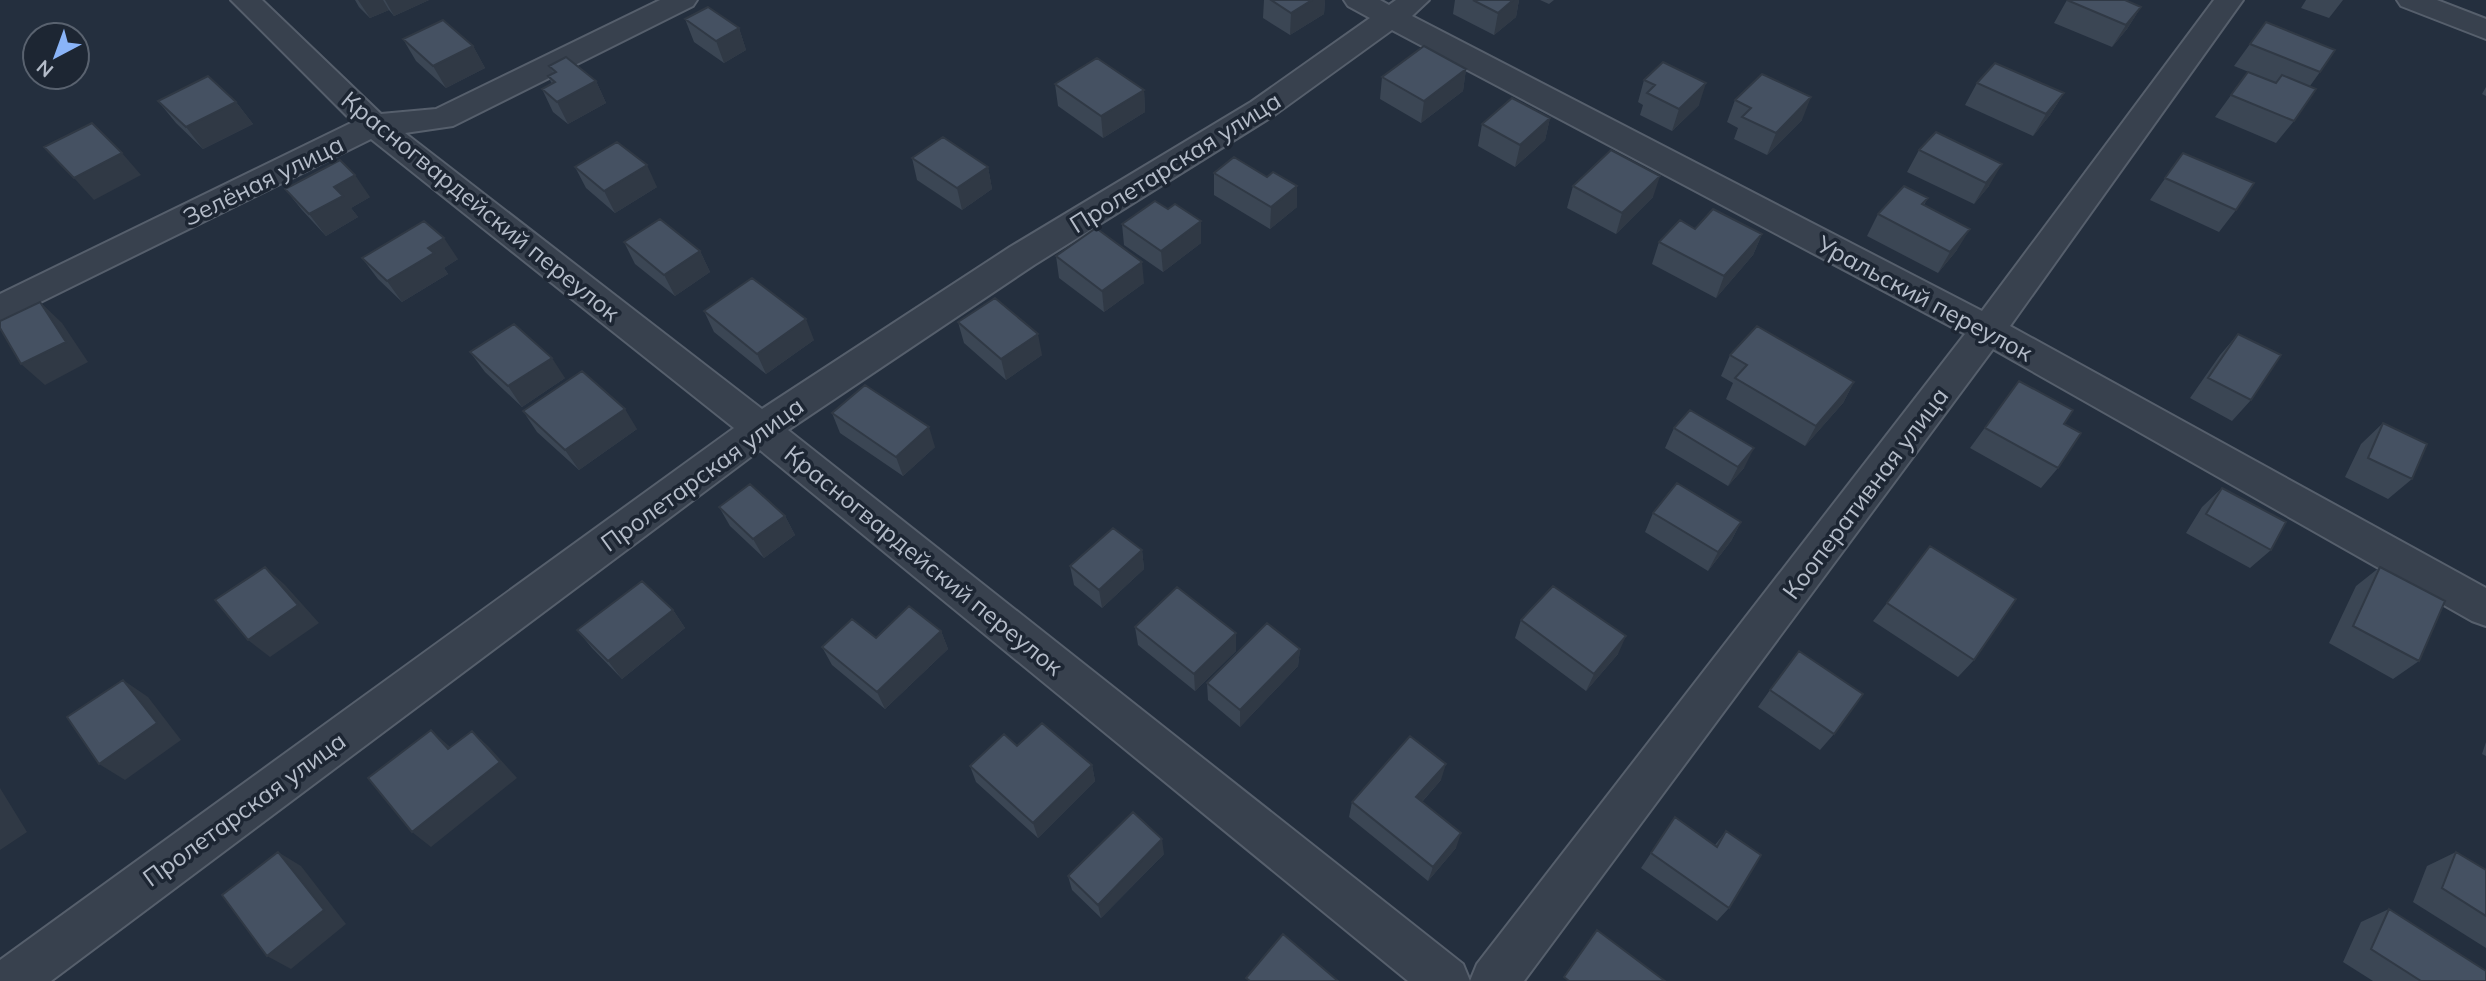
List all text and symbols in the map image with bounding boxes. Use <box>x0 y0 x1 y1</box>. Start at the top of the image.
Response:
north arrow <box>21 21 91 91</box>
text: N <box>32 55 58 83</box>
street label: Красногвардейский переулок <box>336 84 626 328</box>
street label: Пролетарская улица <box>1064 85 1286 239</box>
street label: Зелёная улица <box>178 128 348 232</box>
street label: Уральский переулок <box>1811 228 2038 368</box>
street label: Кооперативная улица <box>1776 381 1954 605</box>
street label: Пролетарская улица <box>595 390 809 558</box>
street label: Красногвардейский переулок <box>779 438 1069 682</box>
street label: Пролетарская улица <box>137 725 351 893</box>

